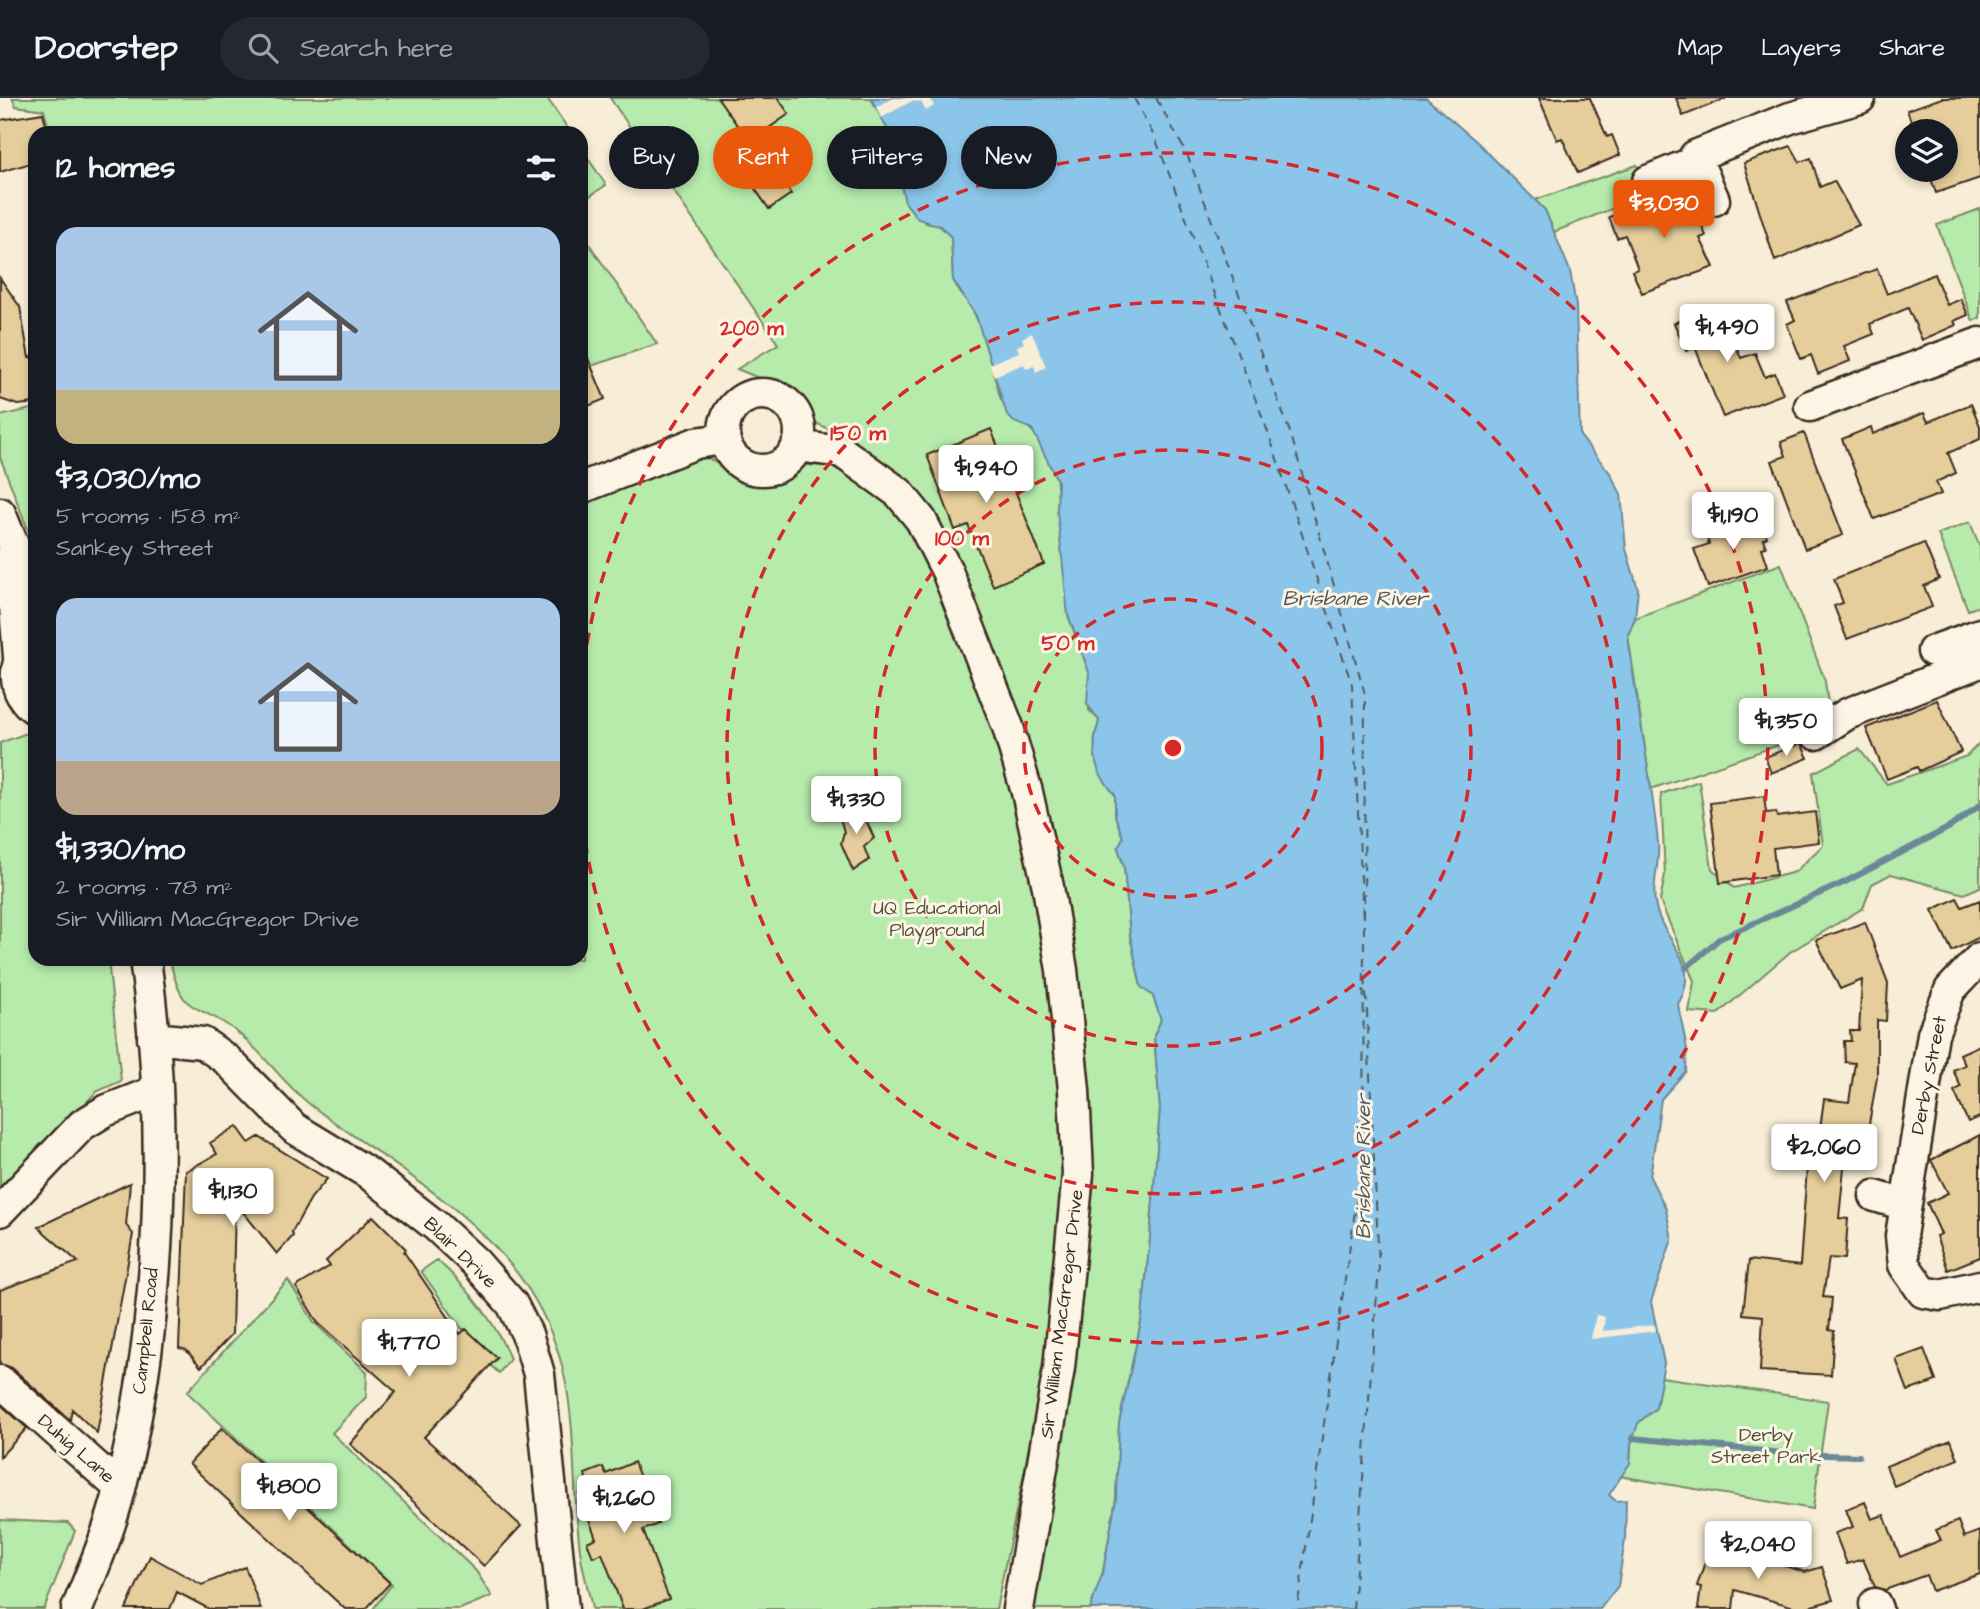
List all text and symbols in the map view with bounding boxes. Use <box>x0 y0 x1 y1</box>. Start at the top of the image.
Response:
search box <box>220 17 710 80</box>
text: Doorstep <box>35 25 178 71</box>
icon: search <box>244 29 282 67</box>
text: Search here <box>300 30 453 66</box>
text: Map <box>1678 31 1723 65</box>
text: Layers <box>1761 31 1841 65</box>
text: Share <box>1879 31 1945 65</box>
map controls <box>1895 119 1958 182</box>
button: layers <box>1895 119 1958 182</box>
chip: Buy <box>609 126 699 189</box>
chip: Rent <box>713 126 813 189</box>
chip: Filters <box>827 126 947 189</box>
chip: New <box>961 126 1057 189</box>
text: 12 homes <box>56 147 175 189</box>
icon: filters <box>522 149 560 187</box>
pin: $3,030 <box>1607 180 1721 240</box>
text: $3,030 <box>1629 187 1699 219</box>
icon: home <box>245 273 371 399</box>
pin: $1,490 <box>1670 304 1784 364</box>
text: $1,490 <box>1695 311 1759 343</box>
text: 200 m <box>719 314 784 343</box>
text: 150 m <box>830 419 886 448</box>
pin: $1,940 <box>929 446 1043 505</box>
text: $1,940 <box>954 452 1018 484</box>
text: $3,030/mo <box>56 458 200 500</box>
pin: $1,190 <box>1676 492 1790 552</box>
text: $1,190 <box>1708 499 1758 531</box>
text: 5 rooms · 158 m² <box>56 500 241 532</box>
text: 100 m <box>935 524 990 553</box>
text: Sankey Street <box>56 532 213 564</box>
water label: Brisbane River <box>1283 584 1430 613</box>
text: 50 m <box>1042 629 1095 658</box>
icon: home <box>245 644 371 770</box>
pin: $1,350 <box>1729 698 1843 758</box>
text: $1,350 <box>1755 705 1817 737</box>
centre of rings <box>1161 736 1185 760</box>
pin: $1,330 <box>799 776 913 836</box>
text: $1,330 <box>827 783 885 815</box>
text: $1,330/mo <box>56 829 185 871</box>
text: 2 rooms · 78 m² <box>56 871 233 903</box>
park label: UQ Educational Playground <box>873 895 1001 945</box>
text: Sir William MacGregor Drive <box>56 903 359 935</box>
street label: Derby Street <box>1904 1013 1955 1137</box>
water label: Brisbane River <box>1349 1092 1378 1239</box>
pin: $2,060 <box>1767 1124 1881 1184</box>
text: $2,060 <box>1787 1131 1861 1163</box>
pin: $1,130 <box>176 1168 290 1228</box>
text: $1,130 <box>209 1175 258 1207</box>
street label: Sir William MacGregor Drive <box>1033 1188 1092 1440</box>
street label: Blair Drive <box>417 1211 503 1295</box>
street label: Campbell Road <box>126 1266 166 1395</box>
pin: $1,770 <box>352 1320 466 1379</box>
text: $1,770 <box>378 1326 440 1358</box>
street label: Duhig Lane <box>31 1408 120 1491</box>
park label: Derby Street Park <box>1711 1422 1821 1471</box>
pin: $1,800 <box>232 1464 346 1523</box>
text: $1,800 <box>257 1470 321 1502</box>
pin: $1,260 <box>567 1476 681 1535</box>
text: $1,260 <box>593 1482 655 1514</box>
pin: $2,040 <box>1701 1522 1815 1581</box>
text: $2,040 <box>1721 1528 1795 1560</box>

